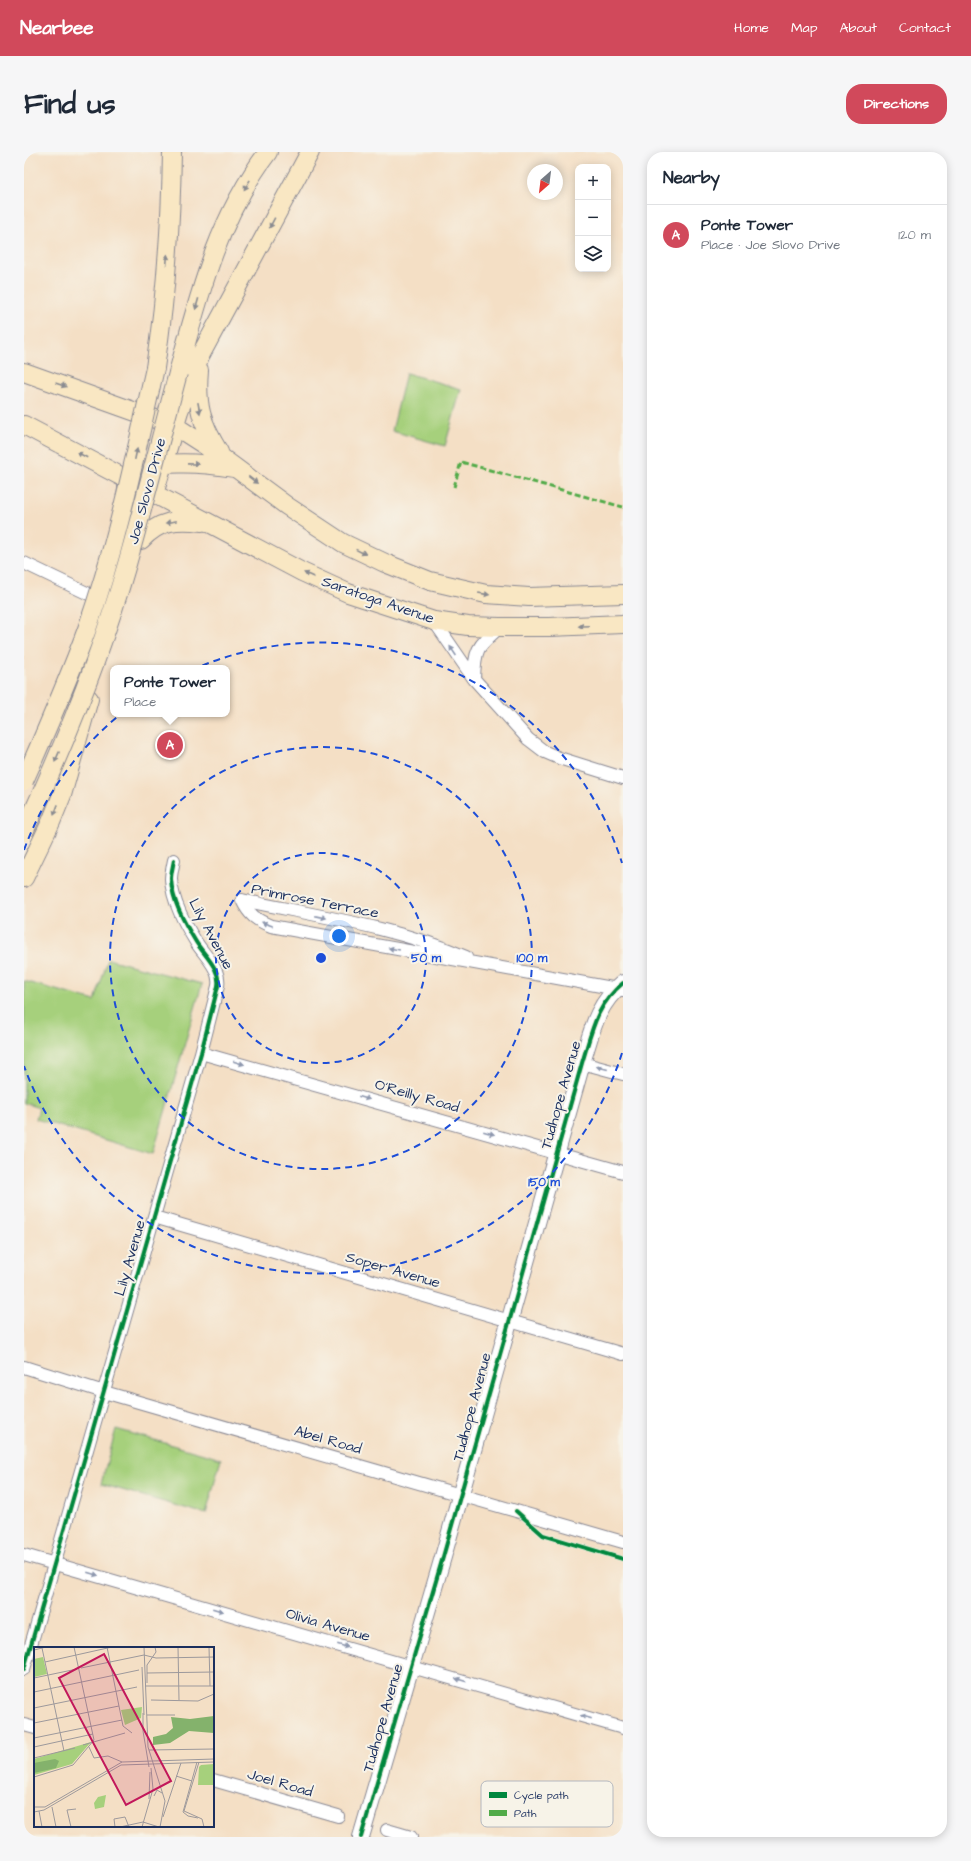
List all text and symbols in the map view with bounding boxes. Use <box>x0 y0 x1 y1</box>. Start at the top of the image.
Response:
text: Nearbee <box>20 15 94 42</box>
text: Home <box>734 18 769 38</box>
text: Map <box>791 18 817 38</box>
text: About <box>839 18 877 38</box>
text: Contact <box>899 18 951 38</box>
button: Directions <box>846 84 947 124</box>
text: Find us <box>24 85 115 124</box>
north arrow <box>527 164 563 200</box>
map controls <box>575 164 611 272</box>
button: + <box>575 164 611 200</box>
text: Nearby <box>663 166 720 190</box>
one-way arrow <box>244 179 251 191</box>
button: − <box>575 200 611 236</box>
text: Ponte Tower <box>701 215 793 236</box>
one-way arrow <box>268 217 275 229</box>
text: A <box>672 226 680 244</box>
text: 120 m <box>898 226 931 244</box>
button: layers <box>575 236 611 272</box>
text: Place · Joe Slovo Drive <box>701 236 840 254</box>
one-way arrow <box>164 253 171 266</box>
one-way arrow <box>194 298 200 310</box>
one-way arrow <box>55 382 67 388</box>
one-way arrow <box>197 402 203 415</box>
street label: Joe Slovo Drive <box>123 435 171 547</box>
one-way arrow <box>133 447 139 460</box>
one-way arrow <box>77 452 88 459</box>
one-way arrow <box>187 461 200 467</box>
one-way arrow <box>248 476 259 485</box>
one-way arrow <box>165 520 178 526</box>
one-way arrow <box>356 549 367 555</box>
street label: Saratoga Avenue <box>319 571 437 630</box>
one-way arrow <box>302 572 314 578</box>
one-way arrow <box>478 591 490 597</box>
one-way arrow <box>578 622 590 629</box>
one-way arrow <box>449 645 457 656</box>
popup <box>110 665 230 717</box>
text: Ponte Tower <box>124 672 216 693</box>
text: Place <box>124 693 156 711</box>
pin: A <box>157 730 183 760</box>
one-way arrow <box>53 751 60 763</box>
one-way arrow <box>52 805 58 817</box>
street label: Primrose Terrace <box>249 878 381 924</box>
street label: Lily Avenue <box>183 895 239 974</box>
one-way arrow <box>315 915 327 921</box>
one-way arrow <box>260 920 272 926</box>
your location <box>329 926 349 946</box>
one-way arrow <box>388 946 400 952</box>
text: 50 m <box>411 950 442 967</box>
text: 100 m <box>517 950 548 967</box>
centre of rings <box>314 951 328 965</box>
street label: Tudhope Avenue <box>536 1038 586 1152</box>
one-way arrow <box>233 1060 245 1066</box>
one-way arrow <box>596 1065 608 1071</box>
street label: O'Reilly Road <box>372 1074 462 1119</box>
one-way arrow <box>358 1095 370 1101</box>
one-way arrow <box>483 1130 495 1136</box>
text: 150 m <box>528 1174 561 1191</box>
street label: Lily Avenue <box>109 1218 152 1299</box>
street label: Soper Avenue <box>343 1246 443 1294</box>
street label: Tudhope Avenue <box>447 1350 497 1464</box>
street label: Abel Road <box>292 1420 364 1460</box>
one-way arrow <box>87 1571 99 1577</box>
street label: Olivia Avenue <box>283 1603 373 1647</box>
one-way arrow <box>212 1607 224 1613</box>
one-way arrow <box>337 1643 349 1649</box>
inset map <box>34 1647 214 1827</box>
street label: Tudhope Avenue <box>358 1661 408 1775</box>
one-way arrow <box>455 1677 467 1683</box>
one-way arrow <box>579 1714 591 1720</box>
street label: Joel Road <box>245 1764 316 1802</box>
legend <box>481 1781 613 1827</box>
text: Cycle path <box>514 1788 569 1804</box>
text: Path <box>514 1806 537 1821</box>

